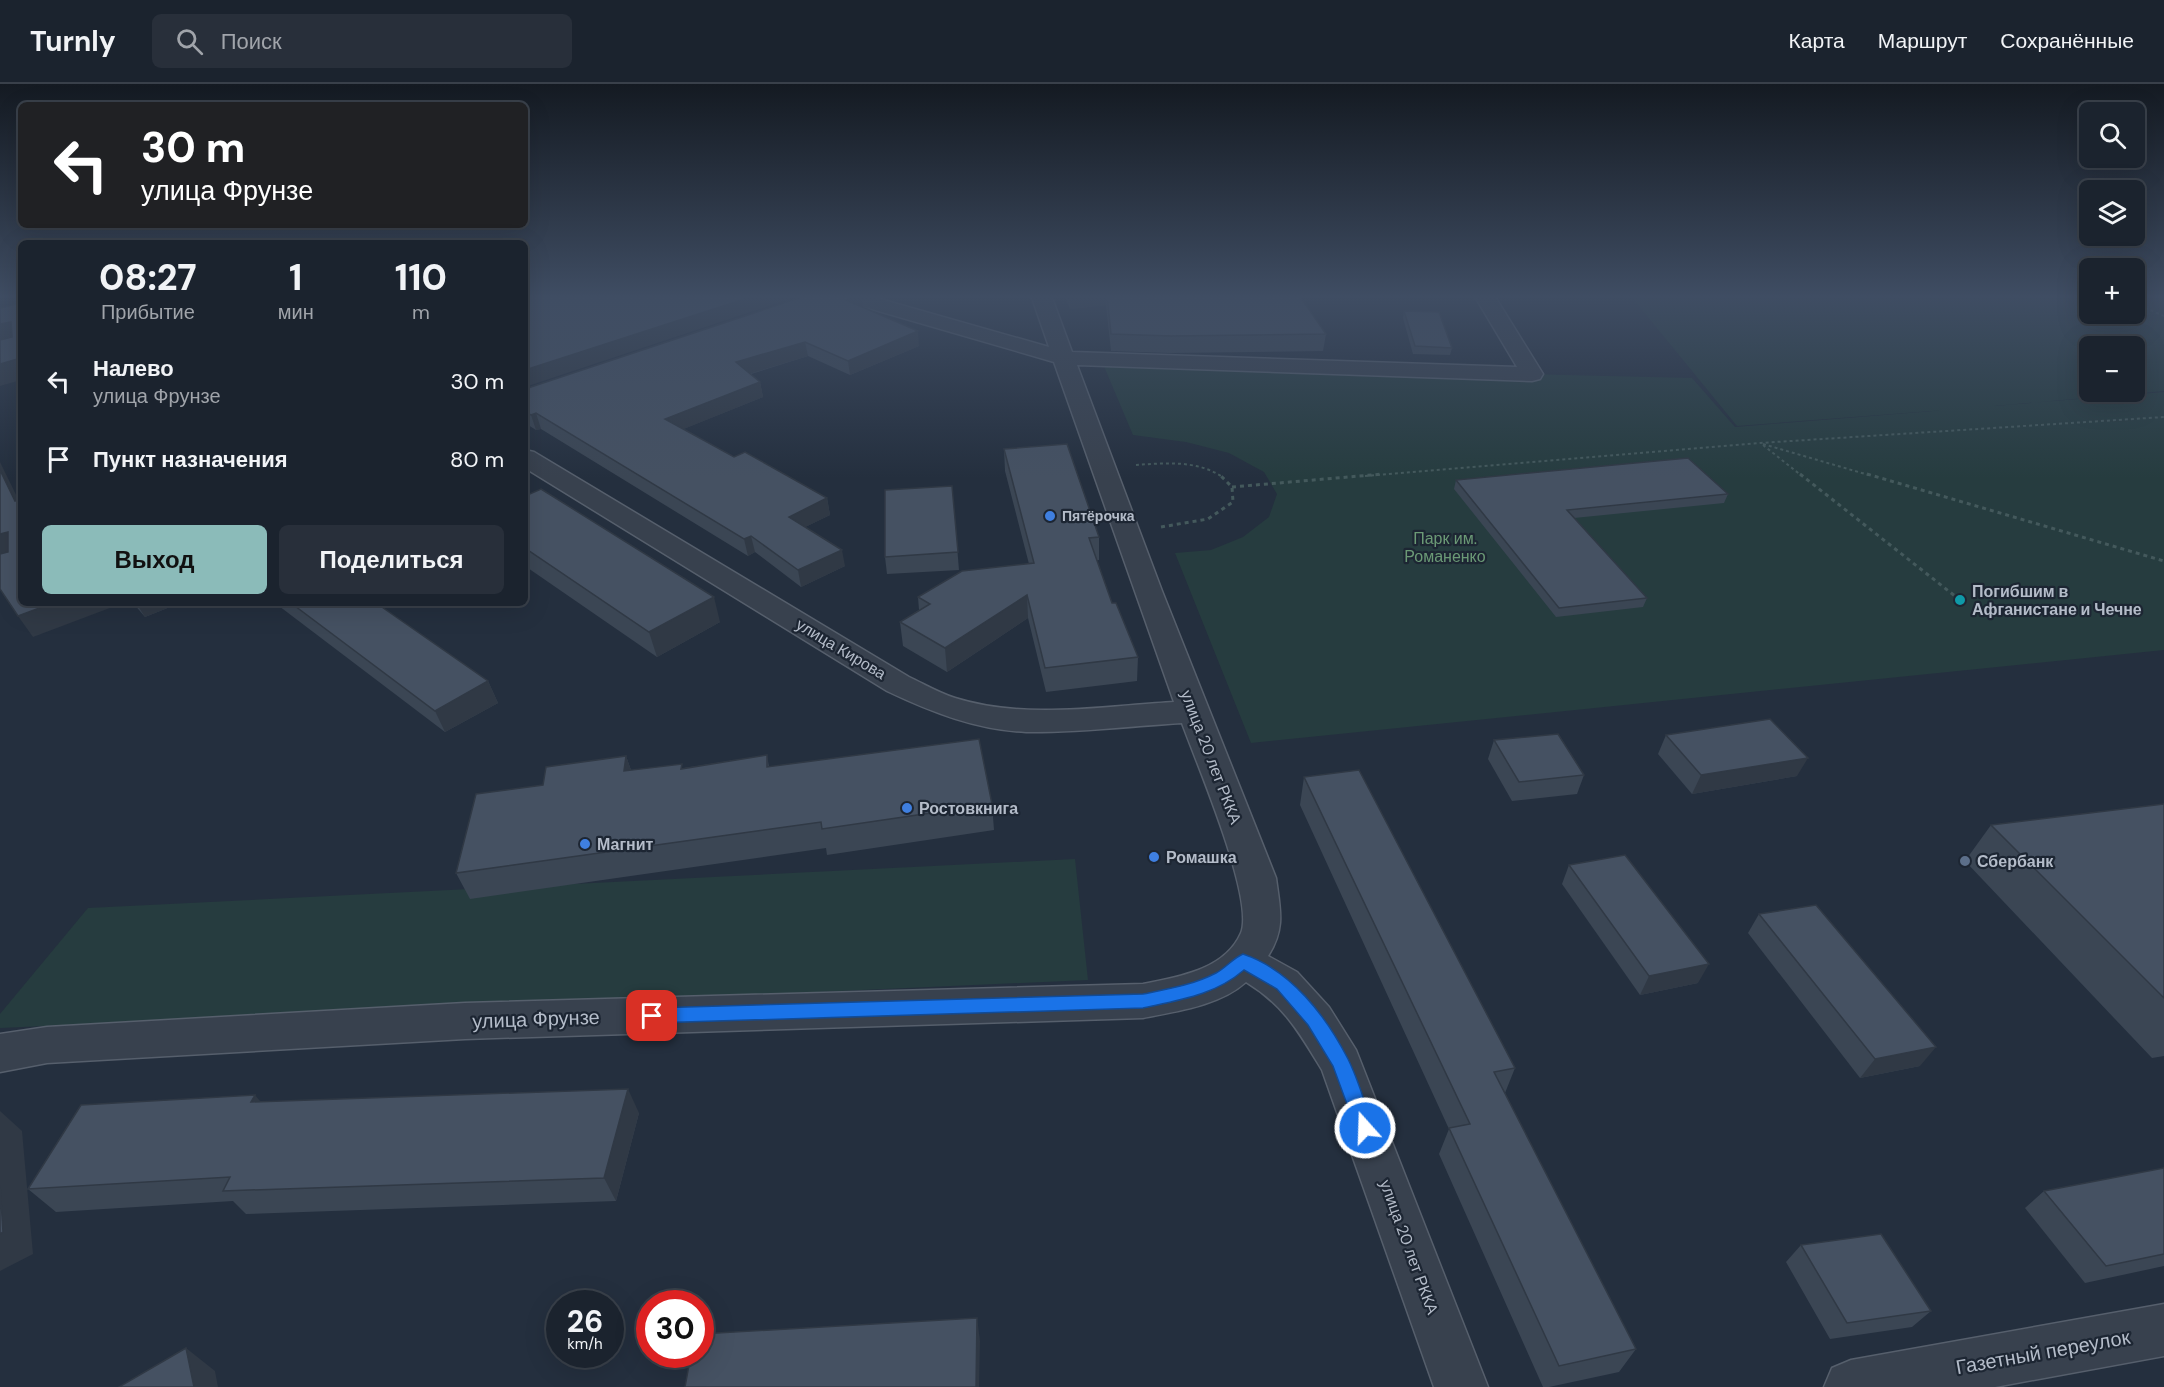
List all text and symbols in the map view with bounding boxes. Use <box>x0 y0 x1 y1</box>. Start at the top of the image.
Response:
search box <box>152 14 572 68</box>
text: Turnly <box>30 23 116 60</box>
icon: search <box>173 25 206 58</box>
text: Поиск <box>221 27 282 56</box>
text: Карта <box>1789 27 1845 55</box>
text: Маршрут <box>1878 27 1967 55</box>
text: Сохранённые <box>2000 27 2134 55</box>
map controls <box>2079 102 2145 402</box>
button: search <box>2079 102 2145 168</box>
text: 30 m <box>141 120 245 175</box>
icon: left <box>42 126 120 204</box>
text: улица Фрунзе <box>141 173 313 208</box>
button: layers <box>2079 180 2145 246</box>
text: 08:27 <box>99 254 197 301</box>
text: 1 <box>289 254 302 301</box>
text: 110 <box>395 254 447 301</box>
button: + <box>2079 258 2145 324</box>
text: Прибытие <box>101 299 195 325</box>
text: мин <box>278 299 314 325</box>
text: m <box>412 299 430 325</box>
button: − <box>2079 336 2145 402</box>
text: Налево <box>93 354 174 383</box>
icon: left <box>42 365 75 398</box>
text: 30 m <box>450 367 504 396</box>
text: улица Фрунзе <box>93 383 221 409</box>
icon: arrive <box>42 443 75 476</box>
text: Пункт назначения <box>93 445 288 474</box>
text: 80 m <box>450 445 504 474</box>
place label: Пятёрочка <box>1062 507 1135 525</box>
marker: Пятёрочка <box>1043 509 1057 523</box>
button: Выход <box>42 525 267 594</box>
button: Поделиться <box>279 525 504 594</box>
park label: Парк им. Романенко <box>1404 528 1486 567</box>
place label: Погибшим в Афганистане и Чечне <box>1972 581 2142 620</box>
marker: Погибшим в Афганистане и Чечне <box>1953 593 1967 607</box>
street label: улица Кирова <box>792 614 890 684</box>
street label: улица 20 лет РККА <box>1176 687 1246 827</box>
place label: Ростовкнига <box>919 798 1018 819</box>
marker: Ростовкнига <box>900 801 914 815</box>
place label: Магнит <box>597 834 654 855</box>
marker: Магнит <box>578 837 592 851</box>
place label: Ромашка <box>1166 847 1237 868</box>
marker: Ромашка <box>1147 850 1161 864</box>
place label: Сбербанк <box>1977 851 2054 872</box>
marker: Сбербанк <box>1958 854 1972 868</box>
pin <box>626 990 677 1041</box>
icon: arrive <box>635 999 668 1032</box>
street label: улица Фрунзе <box>472 1004 600 1034</box>
position arrow <box>1333 1096 1397 1160</box>
street label: улица 20 лет РККА <box>1375 1177 1443 1318</box>
speed limit sign: 30 <box>636 1290 714 1368</box>
text: 26 <box>567 1302 603 1341</box>
street label: Газетный переулок <box>1954 1324 2132 1380</box>
text: km/h <box>567 1334 603 1354</box>

